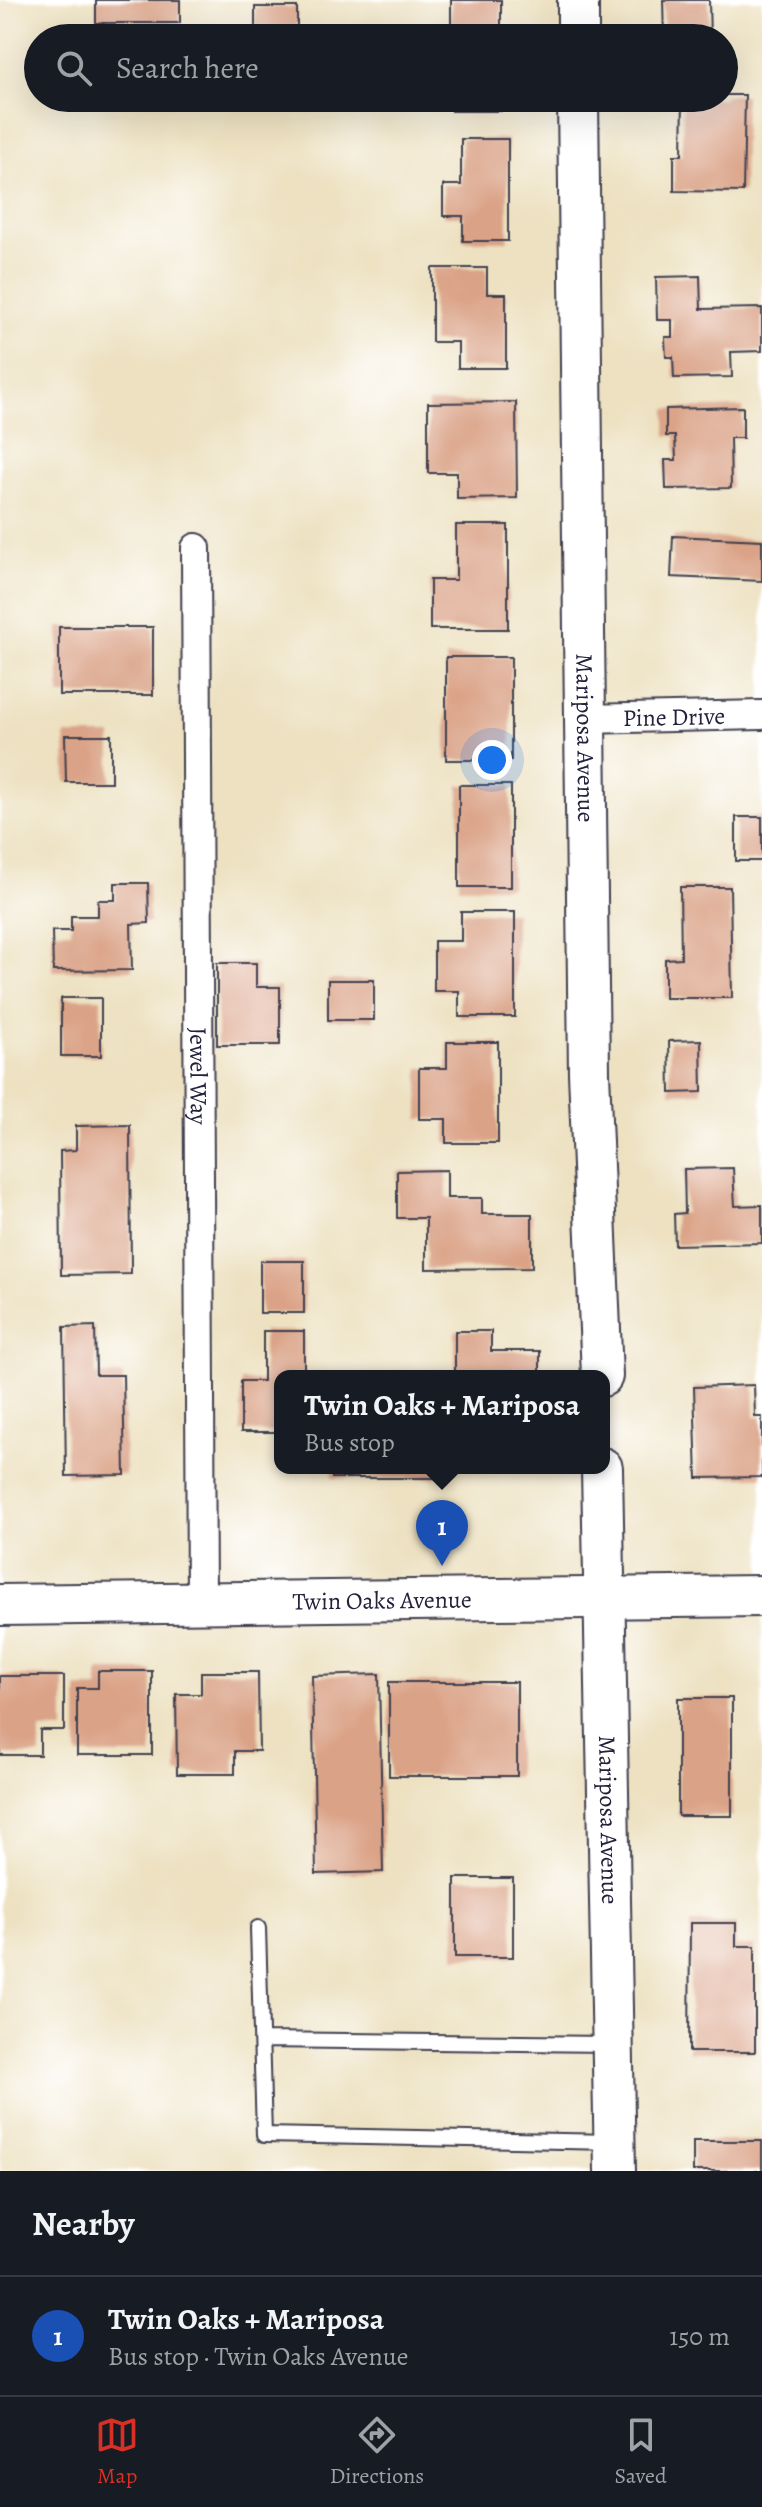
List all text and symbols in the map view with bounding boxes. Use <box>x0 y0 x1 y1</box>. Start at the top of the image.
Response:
search box <box>24 24 738 112</box>
icon: search <box>52 46 96 90</box>
text: Search here <box>116 48 259 88</box>
street label: Mariposa Avenue <box>568 653 602 823</box>
street label: Pine Drive <box>622 700 726 734</box>
your location <box>472 740 512 780</box>
street label: Jewel Way <box>182 1027 215 1125</box>
popup <box>274 1370 610 1474</box>
text: Twin Oaks + Mariposa <box>304 1385 580 1425</box>
text: Bus stop <box>304 1425 395 1460</box>
pin: 1 <box>416 1500 468 1566</box>
street label: Twin Oaks Avenue <box>292 1583 472 1618</box>
street label: Mariposa Avenue <box>591 1735 626 1905</box>
text: Nearby <box>32 2200 135 2247</box>
text: Twin Oaks + Mariposa <box>108 2299 384 2339</box>
text: 1 <box>53 2319 63 2354</box>
text: 150 m <box>669 2319 730 2354</box>
text: Bus stop · Twin Oaks Avenue <box>108 2339 408 2374</box>
tab: Map <box>95 2413 139 2491</box>
tab: Directions <box>330 2413 424 2491</box>
tab: Saved <box>615 2413 667 2491</box>

